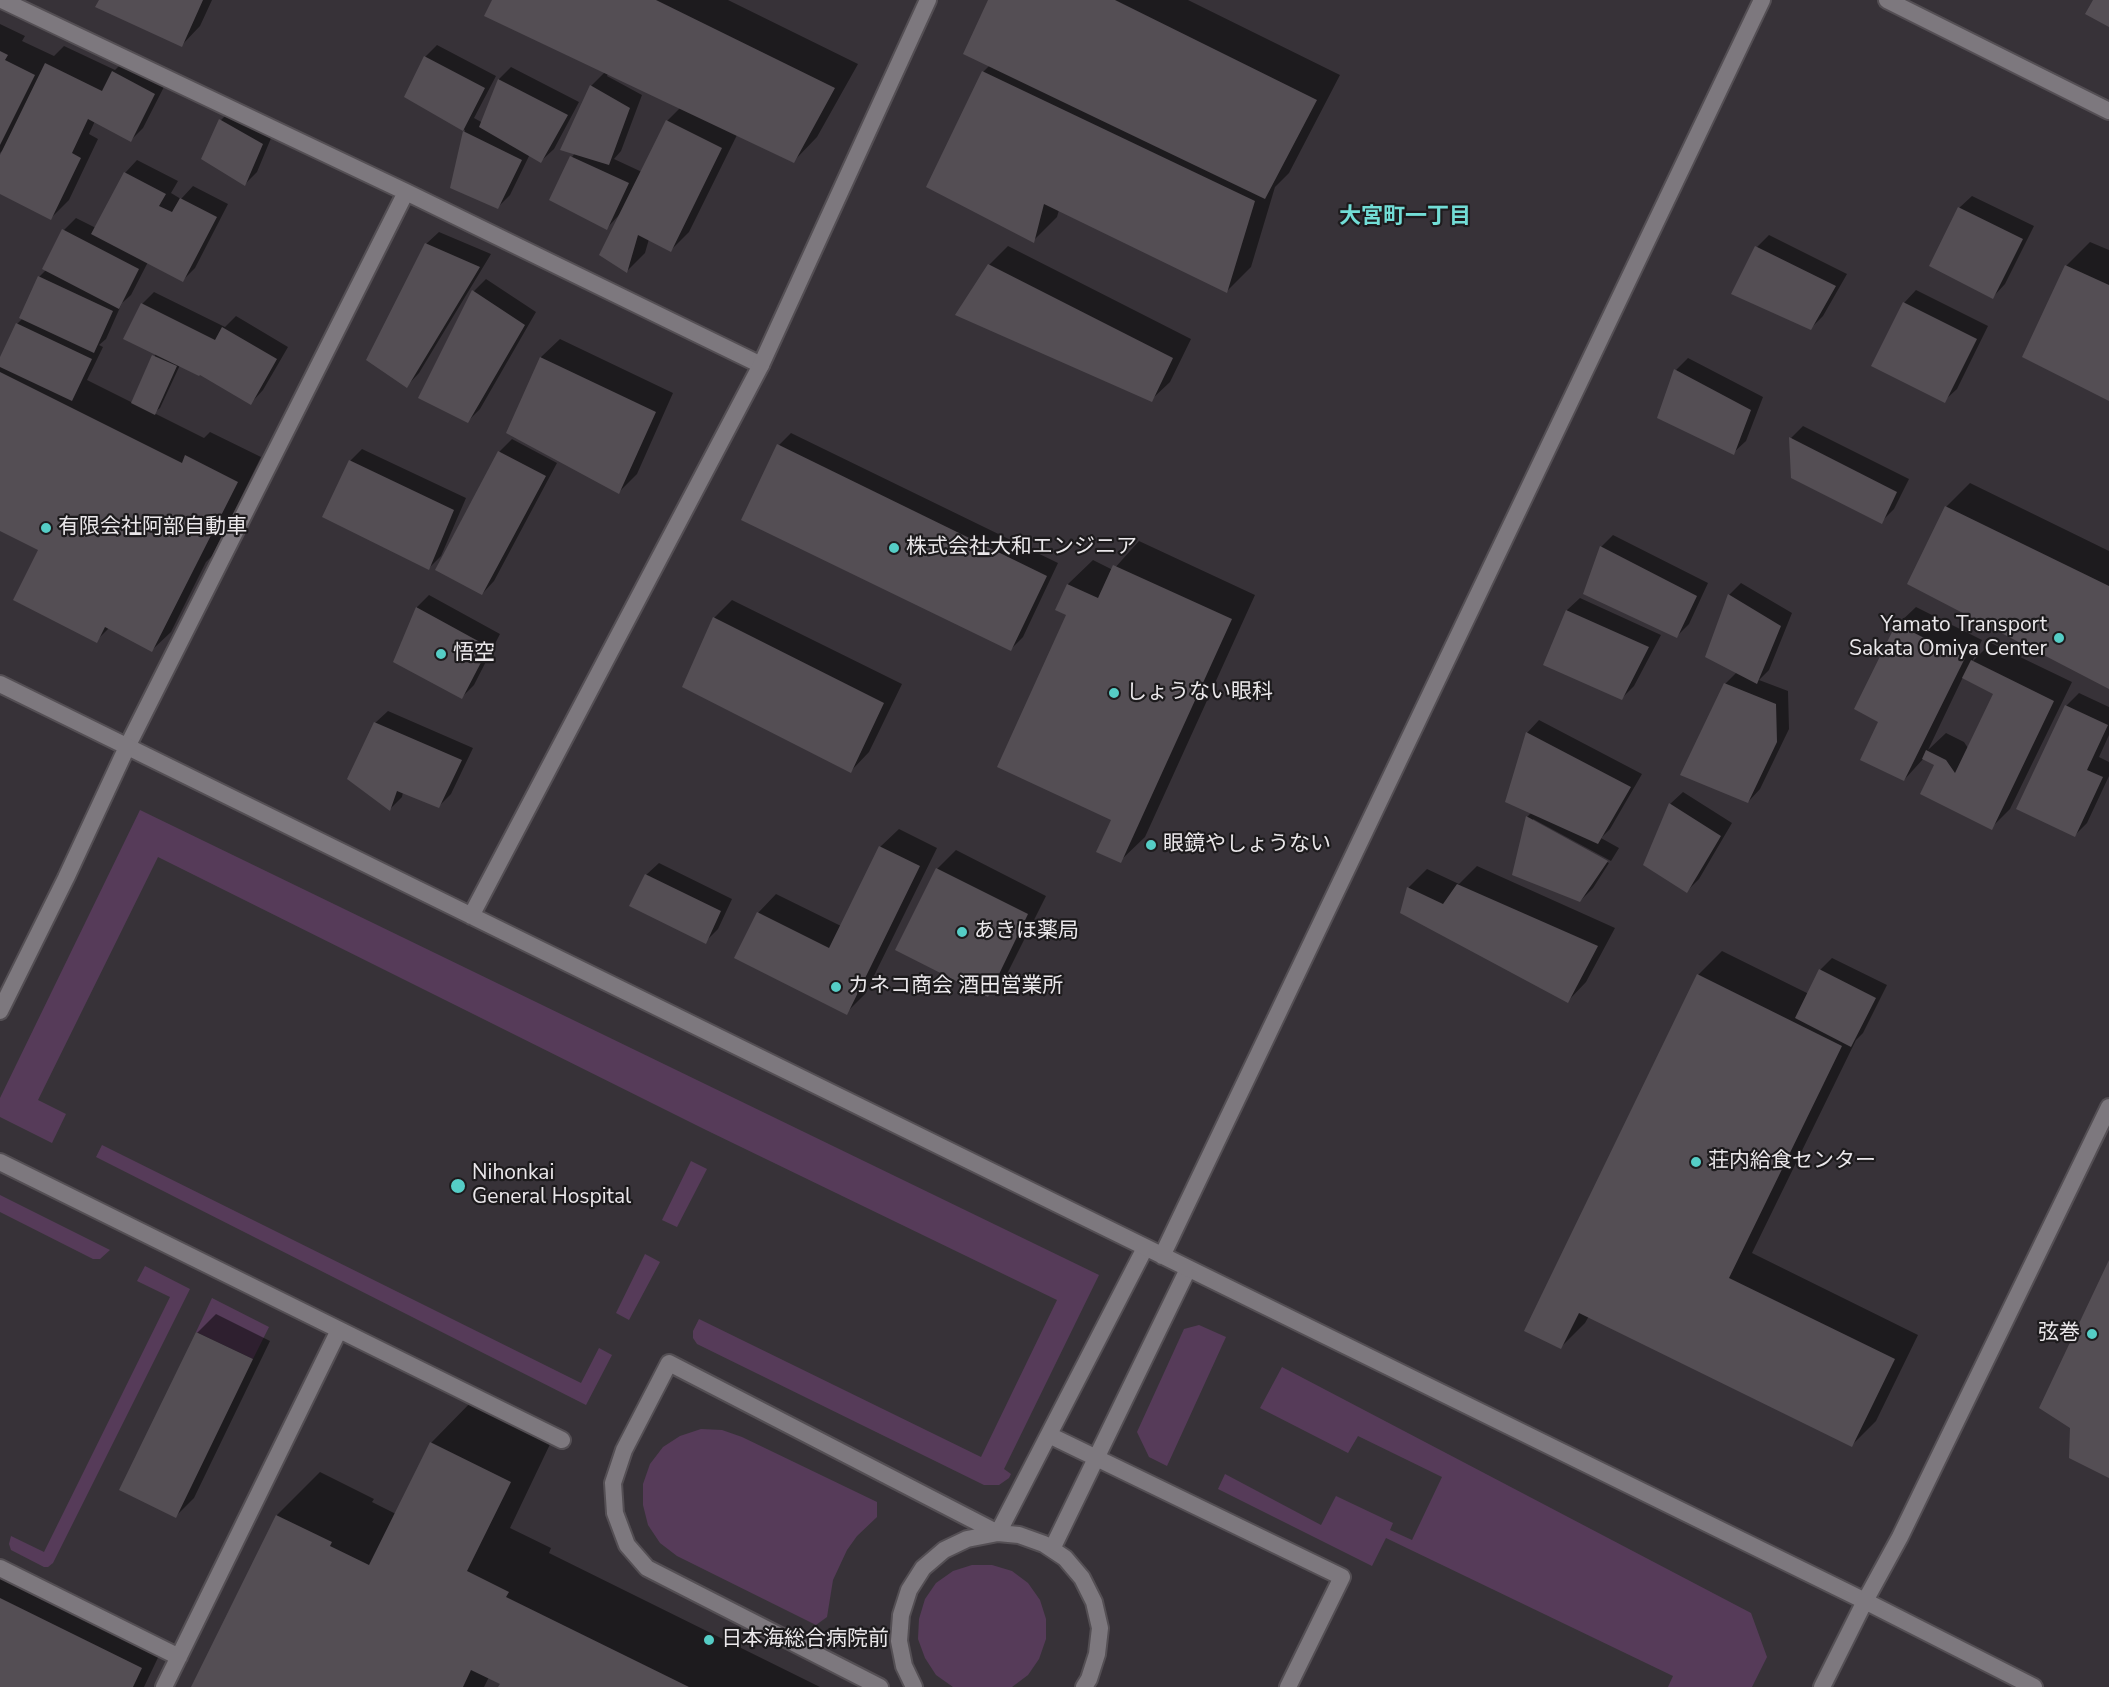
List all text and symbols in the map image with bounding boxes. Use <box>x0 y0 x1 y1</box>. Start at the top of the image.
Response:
district label: 大宮町一丁目 <box>1339 205 1471 231</box>
place label: 有限会社阿部自動車 <box>58 515 247 541</box>
marker: 有限会社阿部自動車 <box>39 521 53 535</box>
place label: 株式会社大和エンジニア <box>906 535 1137 561</box>
marker: 株式会社大和エンジニア <box>887 541 901 555</box>
place label: Yamato Transport Sakata Omiya Center <box>1849 613 2047 663</box>
marker: Yamato Transport Sakata Omiya Center <box>2052 631 2066 645</box>
place label: 悟空 <box>453 641 495 667</box>
marker: 悟空 <box>434 647 448 661</box>
place label: しょうない眼科 <box>1126 680 1273 706</box>
marker: しょうない眼科 <box>1107 686 1121 700</box>
place label: 眼鏡やしょうない <box>1163 832 1331 858</box>
marker: 眼鏡やしょうない <box>1144 838 1158 852</box>
place label: あきほ薬局 <box>974 919 1079 945</box>
marker: あきほ薬局 <box>955 925 969 939</box>
place label: カネコ商会 酒田営業所 <box>848 974 1063 1000</box>
marker: カネコ商会 酒田営業所 <box>829 980 843 994</box>
place label: 荘内給食センター <box>1708 1149 1876 1175</box>
marker: 荘内給食センター <box>1689 1155 1703 1169</box>
place label: Nihonkai General Hospital <box>472 1161 631 1211</box>
marker: Nihonkai General Hospital <box>449 1177 467 1195</box>
place label: 弦巻 <box>2038 1321 2080 1347</box>
marker: 弦巻 <box>2085 1327 2099 1341</box>
place label: 日本海総合病院前 <box>721 1627 889 1653</box>
marker: 日本海総合病院前 <box>702 1633 716 1647</box>

